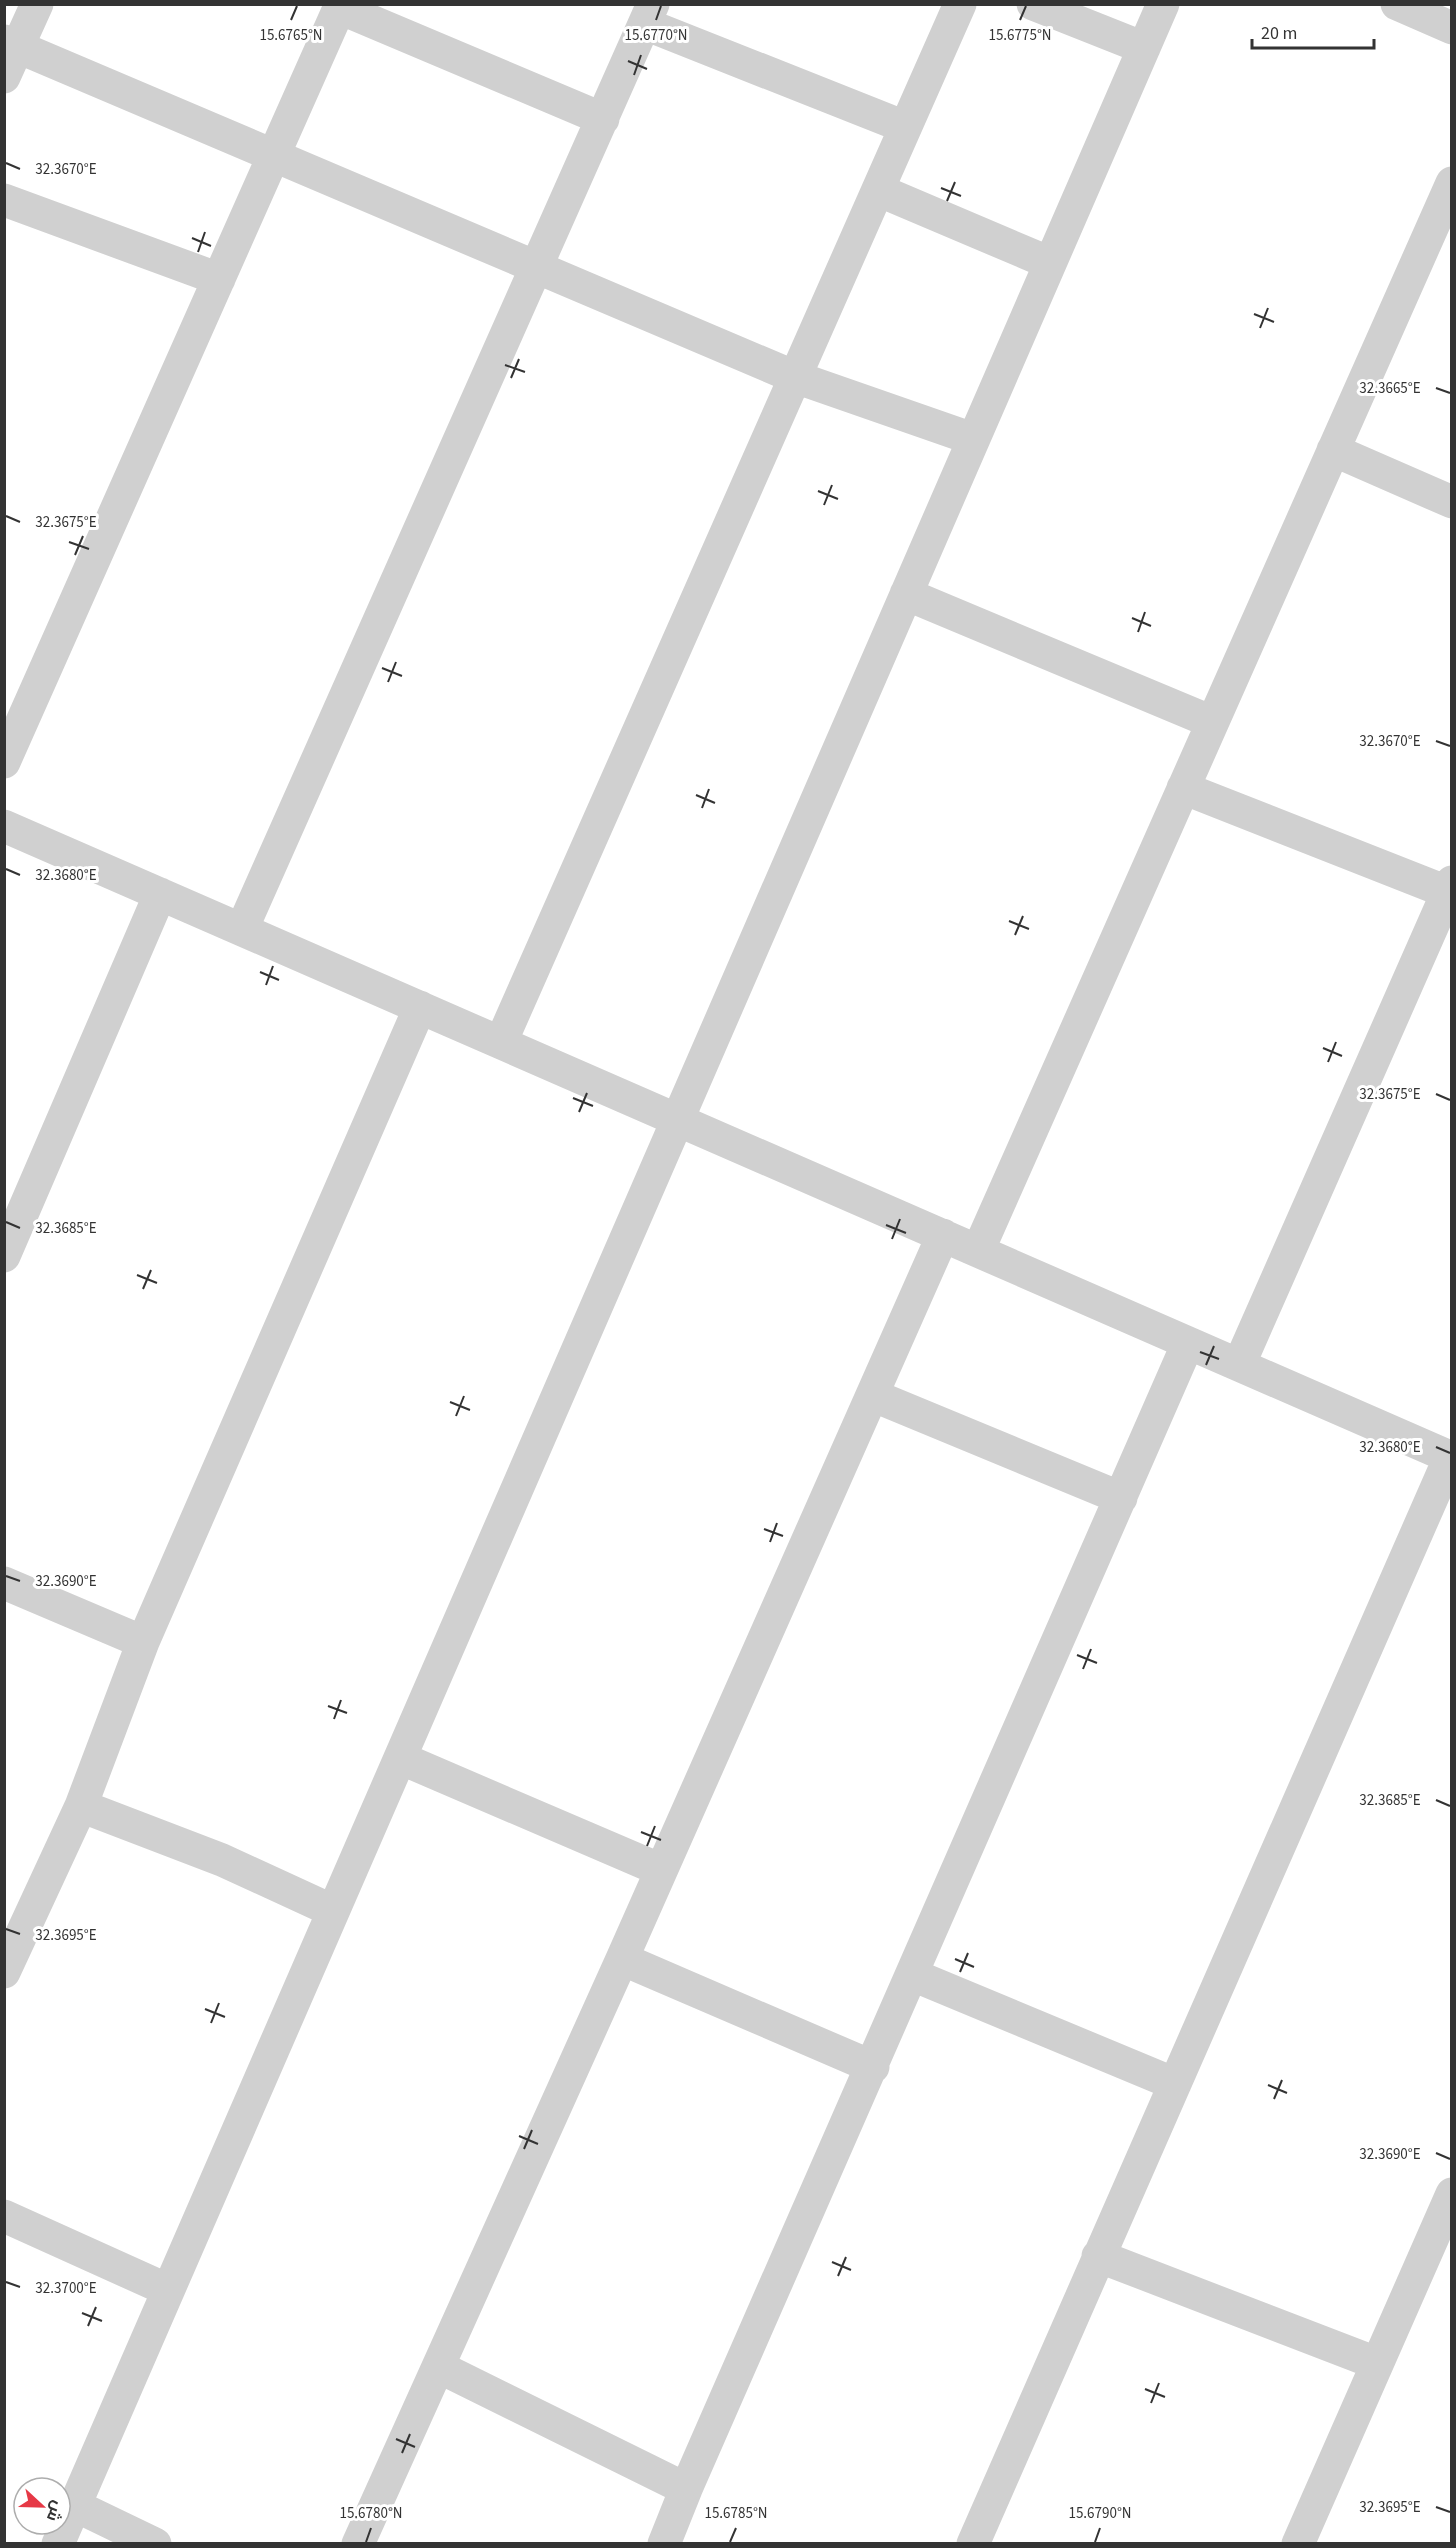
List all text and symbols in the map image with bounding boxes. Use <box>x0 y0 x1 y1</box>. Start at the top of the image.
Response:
scale bar <box>1252 12 1374 50</box>
text: 20 m <box>1261 21 1297 46</box>
text: 15.6765°N <box>259 25 323 46</box>
text: 15.6770°N <box>624 25 688 46</box>
text: 15.6775°N <box>988 25 1052 46</box>
text: 32.3670°E <box>35 159 97 180</box>
text: 32.3665°E <box>1359 378 1421 399</box>
text: 32.3675°E <box>35 512 97 533</box>
text: 32.3670°E <box>1359 731 1421 752</box>
text: 32.3680°E <box>35 865 97 886</box>
text: 32.3675°E <box>1359 1084 1421 1105</box>
text: 32.3685°E <box>35 1218 97 1239</box>
text: 32.3680°E <box>1359 1437 1421 1458</box>
text: 32.3690°E <box>35 1571 97 1592</box>
text: 32.3685°E <box>1359 1790 1421 1811</box>
text: 32.3695°E <box>35 1925 97 1946</box>
text: 32.3690°E <box>1359 2144 1421 2165</box>
text: 32.3700°E <box>35 2278 97 2299</box>
north arrow <box>12 2476 72 2536</box>
text: 32.3695°E <box>1359 2497 1421 2518</box>
text: ش <box>41 2498 69 2525</box>
text: 15.6780°N <box>339 2503 403 2524</box>
text: 15.6785°N <box>704 2503 768 2524</box>
text: 15.6790°N <box>1068 2503 1132 2524</box>

